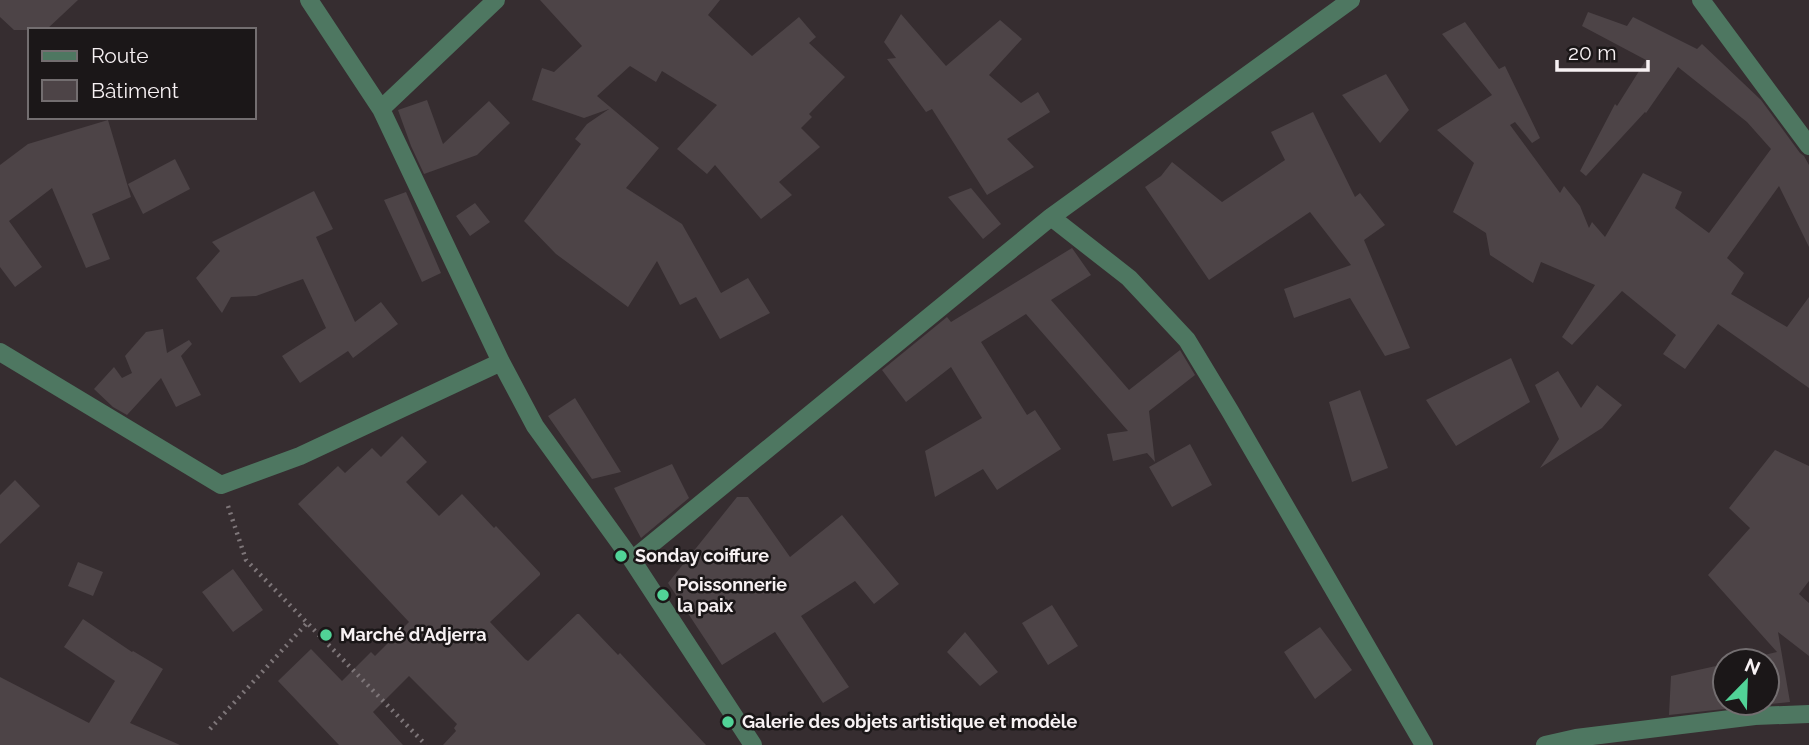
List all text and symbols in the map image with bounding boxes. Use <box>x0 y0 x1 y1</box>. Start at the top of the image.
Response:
legend <box>28 28 256 119</box>
scale bar <box>1557 28 1648 72</box>
text: 20 m <box>1568 40 1616 65</box>
text: Route <box>91 43 149 68</box>
text: Bâtiment <box>91 78 179 103</box>
place label: Sonday coiffure <box>635 545 769 566</box>
marker: Sonday coiffure <box>613 548 629 564</box>
place label: Poissonnerie la paix <box>677 574 787 616</box>
marker: Poissonnerie la paix <box>655 587 671 603</box>
place label: Marché d'Adjerra <box>340 624 487 645</box>
marker: Marché d'Adjerra <box>318 627 334 643</box>
north arrow <box>1711 647 1781 717</box>
text: N <box>1742 653 1764 679</box>
place label: Galerie des objets artistique et modèle <box>742 711 1077 732</box>
marker: Galerie des objets artistique et modèle <box>720 714 736 730</box>

